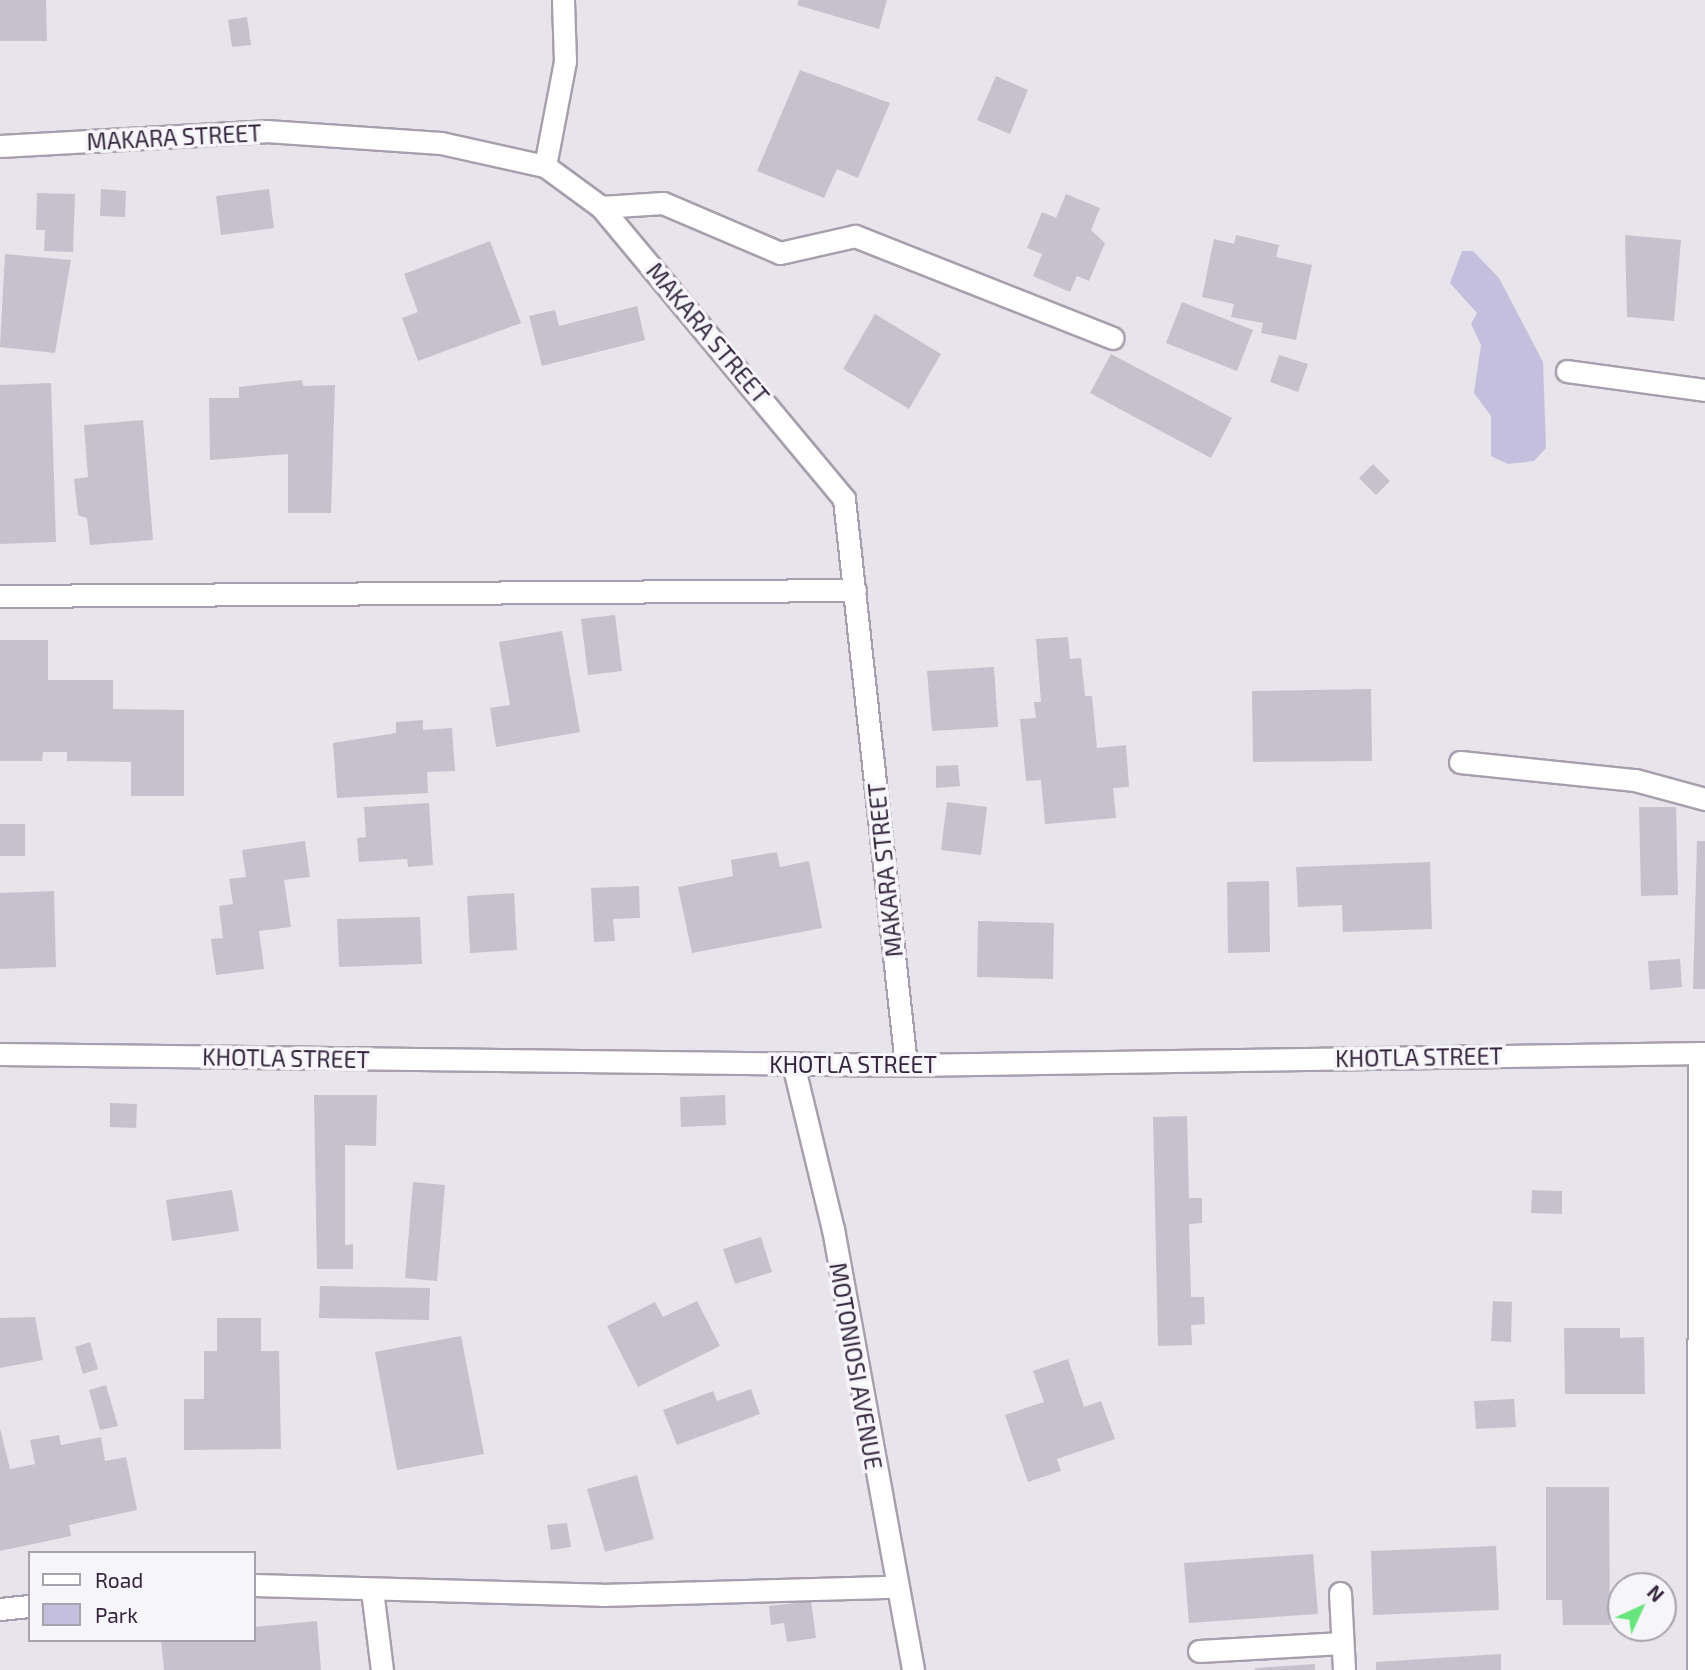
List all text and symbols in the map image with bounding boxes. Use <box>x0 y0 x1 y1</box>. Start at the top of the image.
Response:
street label: MAKARA STREET <box>86 119 262 155</box>
street label: MAKARA STREET <box>641 257 775 409</box>
street label: MAKARA STREET <box>862 781 908 959</box>
street label: KHOTLA STREET <box>1335 1042 1503 1072</box>
street label: KHOTLA STREET <box>202 1043 370 1073</box>
street label: KHOTLA STREET <box>769 1050 937 1078</box>
street label: MOTONIOSI AVENUE <box>824 1260 888 1472</box>
legend <box>28 1551 256 1642</box>
text: Road <box>95 1567 143 1592</box>
north arrow <box>1607 1572 1677 1642</box>
text: N <box>1643 1580 1669 1606</box>
text: Park <box>95 1602 138 1627</box>

